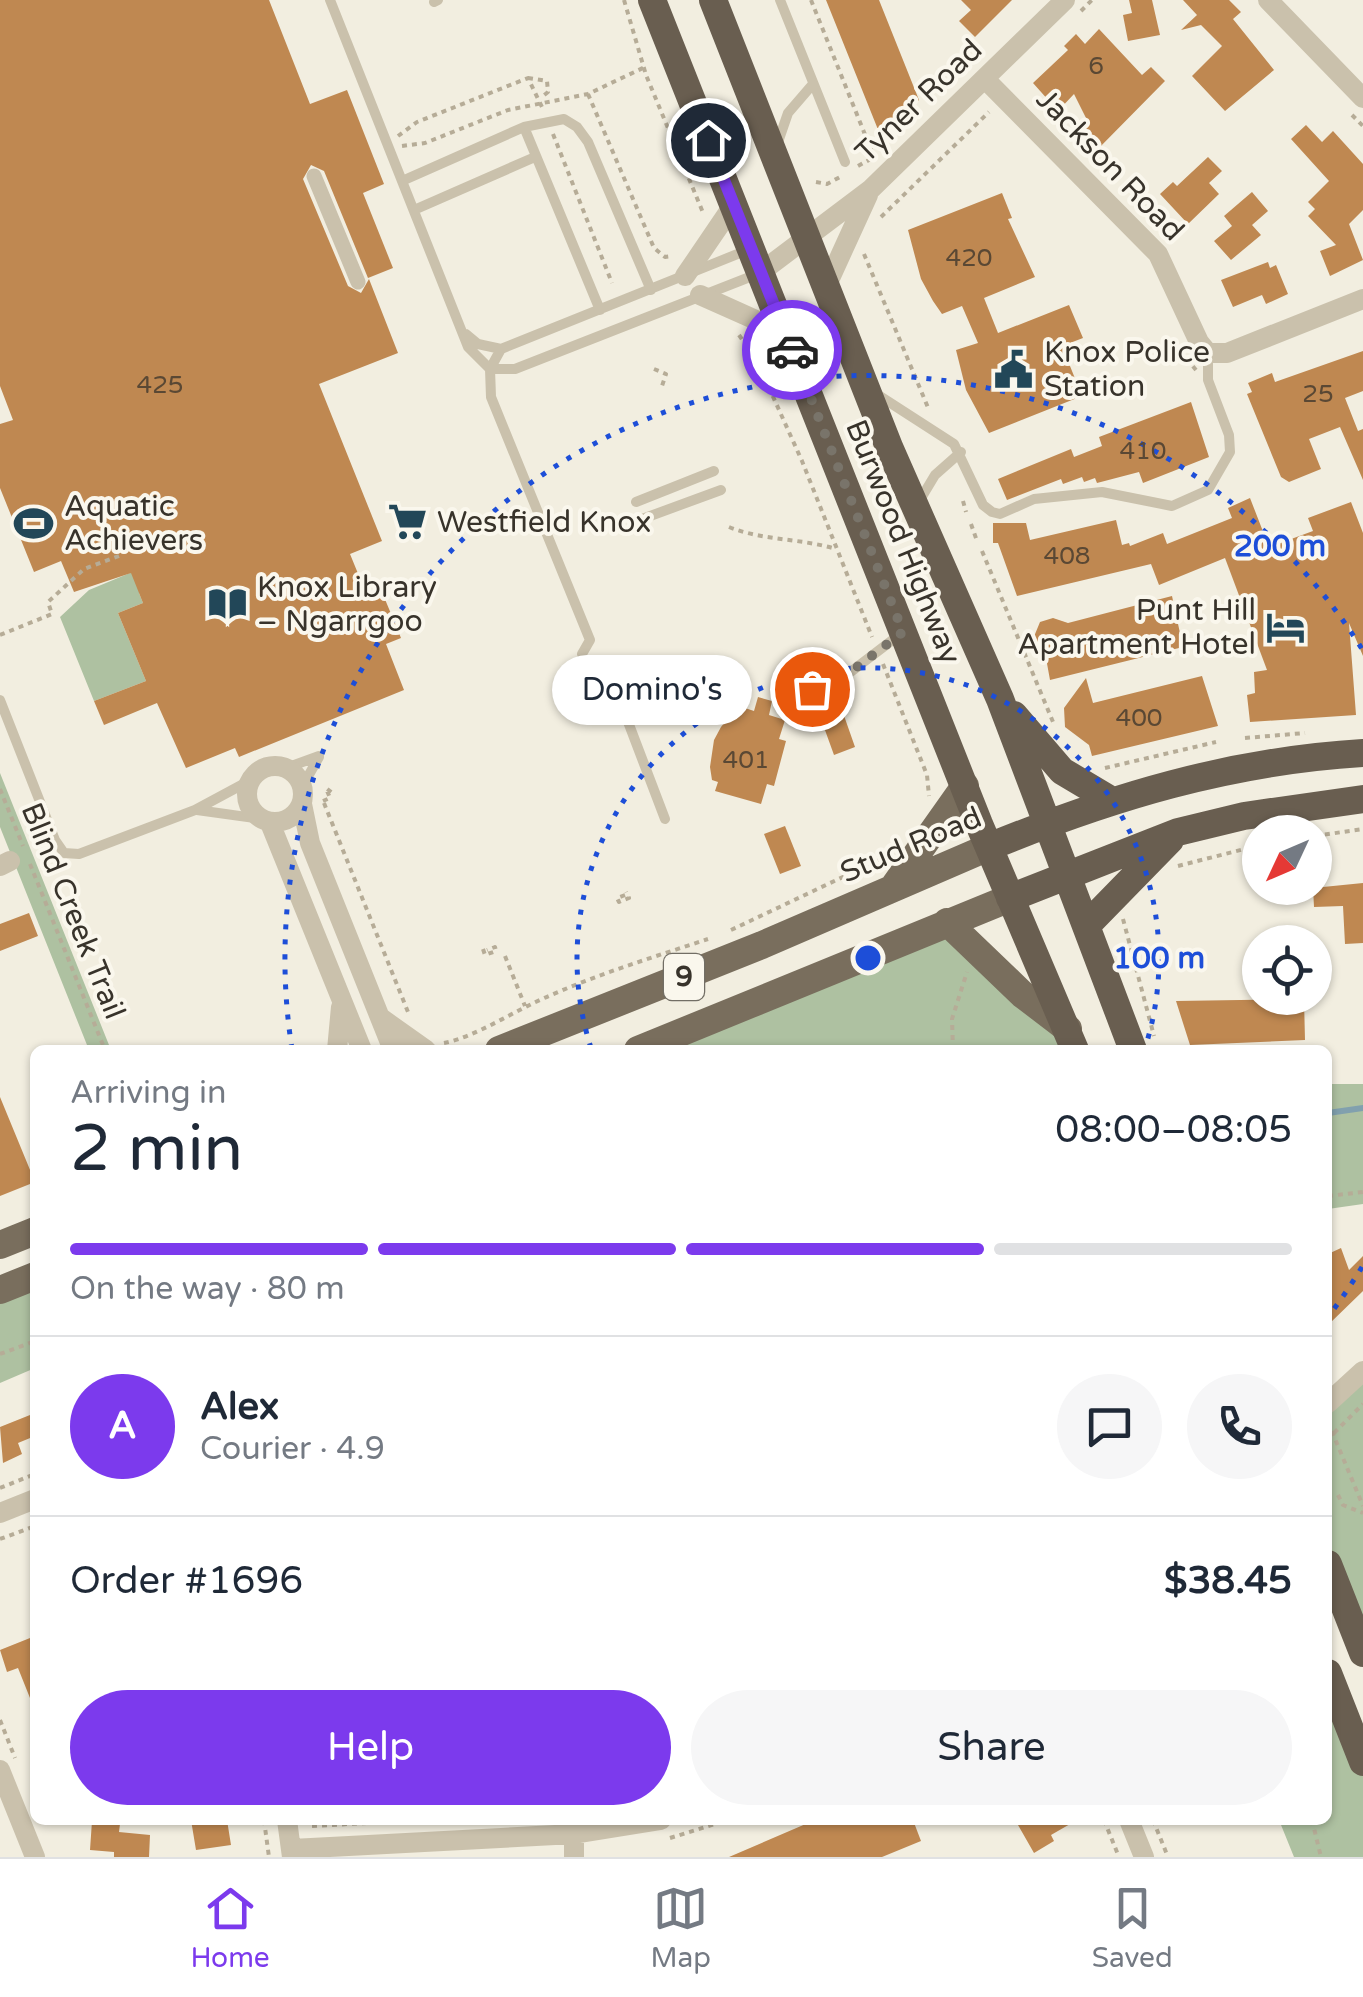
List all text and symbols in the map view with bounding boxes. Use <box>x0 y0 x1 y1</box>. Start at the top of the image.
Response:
street label: Tyner Road <box>848 31 990 171</box>
house number: 6 <box>1088 51 1104 81</box>
street label: Jackson Road <box>1028 81 1192 249</box>
pin <box>666 98 751 183</box>
icon: home <box>681 113 736 168</box>
house number: 420 <box>945 243 993 273</box>
courier <box>742 300 842 400</box>
icon: car <box>765 323 820 378</box>
place label: Knox Police Station <box>1044 334 1210 405</box>
public building icon: Knox Police Station <box>993 348 1035 390</box>
house number: 425 <box>136 370 184 400</box>
house number: 25 <box>1302 379 1334 409</box>
street label: Burwood Highway <box>837 414 969 670</box>
house number: 410 <box>1119 436 1167 466</box>
place label: Aquatic Achievers <box>64 488 203 559</box>
supermarket icon: Westfield Knox <box>386 501 428 543</box>
sports icon: Aquatic Achievers <box>13 502 55 544</box>
place label: Westfield Knox <box>437 504 651 541</box>
text: 200 m <box>1234 528 1326 565</box>
house number: 408 <box>1043 541 1091 571</box>
place label: Knox Library – Ngarrgoo <box>257 569 437 640</box>
library icon: Knox Library – Ngarrgoo <box>206 583 248 625</box>
place label: Punt Hill Apartment Hotel <box>1017 592 1256 663</box>
hotel icon: Punt Hill Apartment Hotel <box>1265 606 1307 648</box>
pin <box>770 647 855 732</box>
callout: Domino's <box>552 654 752 724</box>
icon: bag <box>785 662 840 717</box>
text: Domino's <box>581 671 723 709</box>
house number: 400 <box>1115 703 1163 733</box>
house number: 401 <box>722 745 770 775</box>
street label: Blind Creek Trail <box>13 797 133 1025</box>
street label: Stud Road <box>835 799 987 891</box>
north arrow <box>1242 815 1332 905</box>
map controls <box>1242 815 1332 1015</box>
button: locate <box>1242 925 1332 1015</box>
centre of rings <box>850 940 886 976</box>
text: 100 m <box>1113 940 1205 977</box>
road number: 9 <box>664 954 704 1000</box>
text: Arriving in <box>70 1074 227 1112</box>
text: 08:00–08:05 <box>1055 1107 1292 1153</box>
text: 2 min <box>70 1110 243 1189</box>
text: On the way · 80 m <box>70 1270 345 1308</box>
button: chat <box>1057 1374 1162 1479</box>
button: phone <box>1187 1374 1292 1479</box>
text: Alex <box>200 1384 279 1430</box>
text: A <box>108 1403 137 1449</box>
text: Courier · 4.9 <box>200 1430 385 1468</box>
text: Order #1696 <box>70 1558 303 1604</box>
text: $38.45 <box>1164 1558 1292 1604</box>
button: Help <box>70 1690 671 1805</box>
button: Share <box>691 1690 1292 1805</box>
tab: Home <box>190 1881 270 1975</box>
tab: Map <box>650 1881 711 1975</box>
tab: Saved <box>1092 1881 1173 1975</box>

